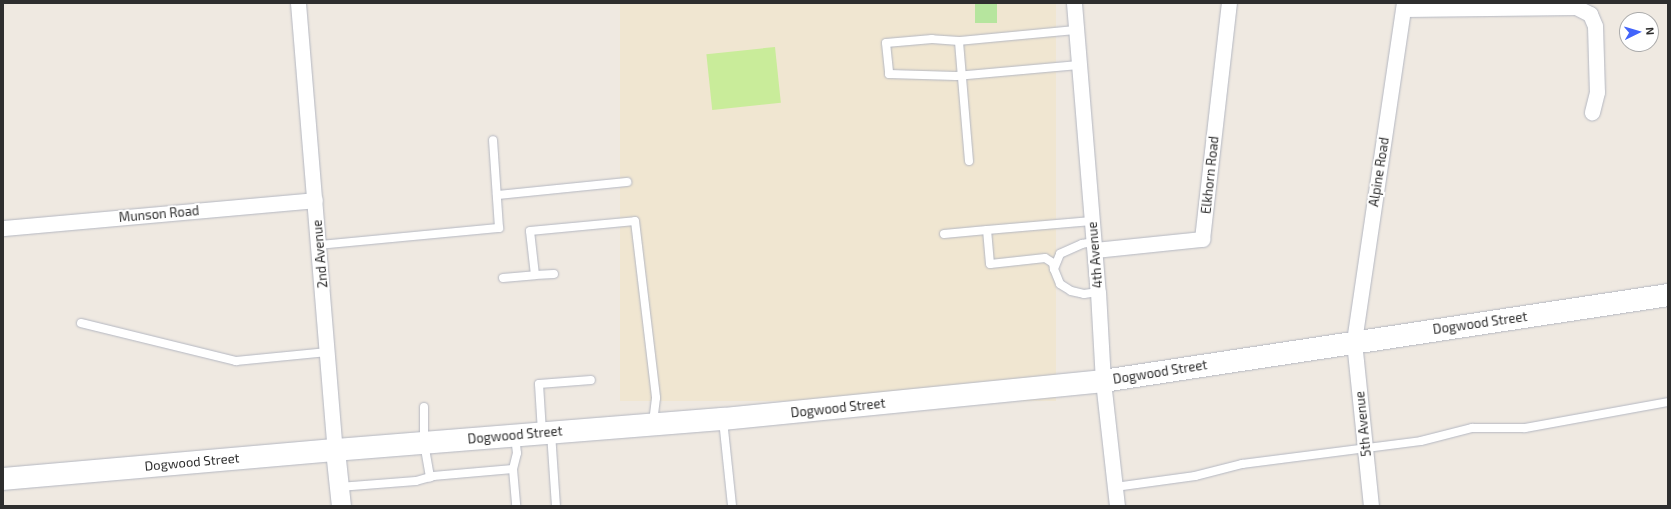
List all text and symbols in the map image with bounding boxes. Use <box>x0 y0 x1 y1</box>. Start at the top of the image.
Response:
north arrow <box>1619 12 1659 52</box>
text: N <box>1644 26 1657 36</box>
street label: Elkhorn Road <box>1198 135 1222 215</box>
street label: Alpine Road <box>1366 136 1392 208</box>
street label: Munson Road <box>118 203 200 225</box>
street label: 2nd Avenue <box>309 219 331 289</box>
street label: 4th Avenue <box>1084 221 1106 289</box>
street label: Dogwood Street <box>1432 309 1528 337</box>
street label: Dogwood Street <box>1112 357 1208 387</box>
street label: 5th Avenue <box>1352 390 1374 458</box>
street label: Dogwood Street <box>790 395 886 421</box>
street label: Dogwood Street <box>467 423 563 447</box>
street label: Dogwood Street <box>144 450 240 474</box>

